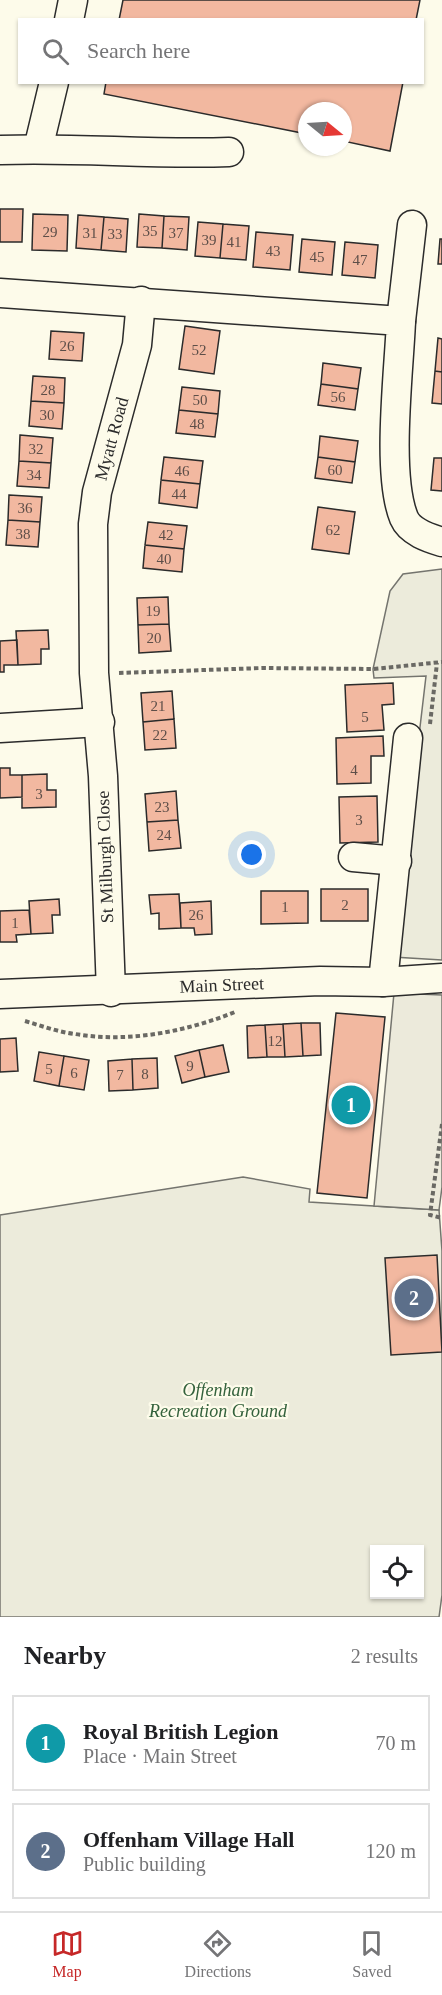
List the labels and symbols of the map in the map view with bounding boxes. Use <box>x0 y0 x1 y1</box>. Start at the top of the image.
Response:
north arrow <box>298 102 352 156</box>
house number: 35 <box>143 223 158 239</box>
house number: 29 <box>43 224 58 240</box>
house number: 31 <box>83 225 98 241</box>
house number: 37 <box>169 225 184 241</box>
house number: 33 <box>108 226 123 242</box>
house number: 39 <box>202 232 217 248</box>
house number: 41 <box>227 234 242 250</box>
house number: 43 <box>266 243 281 259</box>
house number: 45 <box>310 249 325 265</box>
house number: 47 <box>353 252 368 268</box>
house number: 26 <box>60 338 75 354</box>
house number: 52 <box>192 342 207 358</box>
house number: 28 <box>41 382 56 398</box>
house number: 56 <box>331 389 346 405</box>
house number: 50 <box>193 392 208 408</box>
street label: Myatt Road <box>91 395 132 483</box>
house number: 30 <box>40 407 55 423</box>
house number: 48 <box>190 416 205 432</box>
house number: 32 <box>29 441 44 457</box>
house number: 60 <box>328 462 343 478</box>
house number: 46 <box>175 463 190 479</box>
house number: 34 <box>27 467 42 483</box>
house number: 44 <box>172 486 187 502</box>
house number: 36 <box>18 500 33 516</box>
house number: 62 <box>326 522 341 538</box>
house number: 38 <box>16 526 31 542</box>
house number: 42 <box>159 527 174 543</box>
house number: 40 <box>157 551 172 567</box>
house number: 19 <box>146 603 161 619</box>
house number: 20 <box>147 630 162 646</box>
house number: 21 <box>151 698 166 714</box>
house number: 5 <box>361 709 369 725</box>
house number: 22 <box>153 727 168 743</box>
house number: 4 <box>350 762 358 778</box>
house number: 3 <box>35 786 43 802</box>
street label: St Milburgh Close <box>93 790 117 924</box>
house number: 23 <box>155 799 170 815</box>
house number: 3 <box>355 812 363 828</box>
house number: 24 <box>157 827 172 843</box>
your location <box>237 840 266 869</box>
house number: 2 <box>341 897 349 913</box>
house number: 1 <box>281 899 289 915</box>
house number: 26 <box>189 907 204 923</box>
house number: 1 <box>11 915 19 931</box>
street label: Main Street <box>179 973 264 997</box>
house number: 12 <box>268 1033 283 1049</box>
house number: 9 <box>186 1058 194 1074</box>
house number: 5 <box>45 1061 53 1077</box>
house number: 6 <box>70 1065 78 1081</box>
house number: 8 <box>141 1066 149 1082</box>
house number: 7 <box>116 1067 124 1083</box>
pin: 1 <box>332 1082 370 1128</box>
pin: 2 <box>394 1276 434 1320</box>
park label: Offenham Recreation Ground <box>148 1380 288 1421</box>

